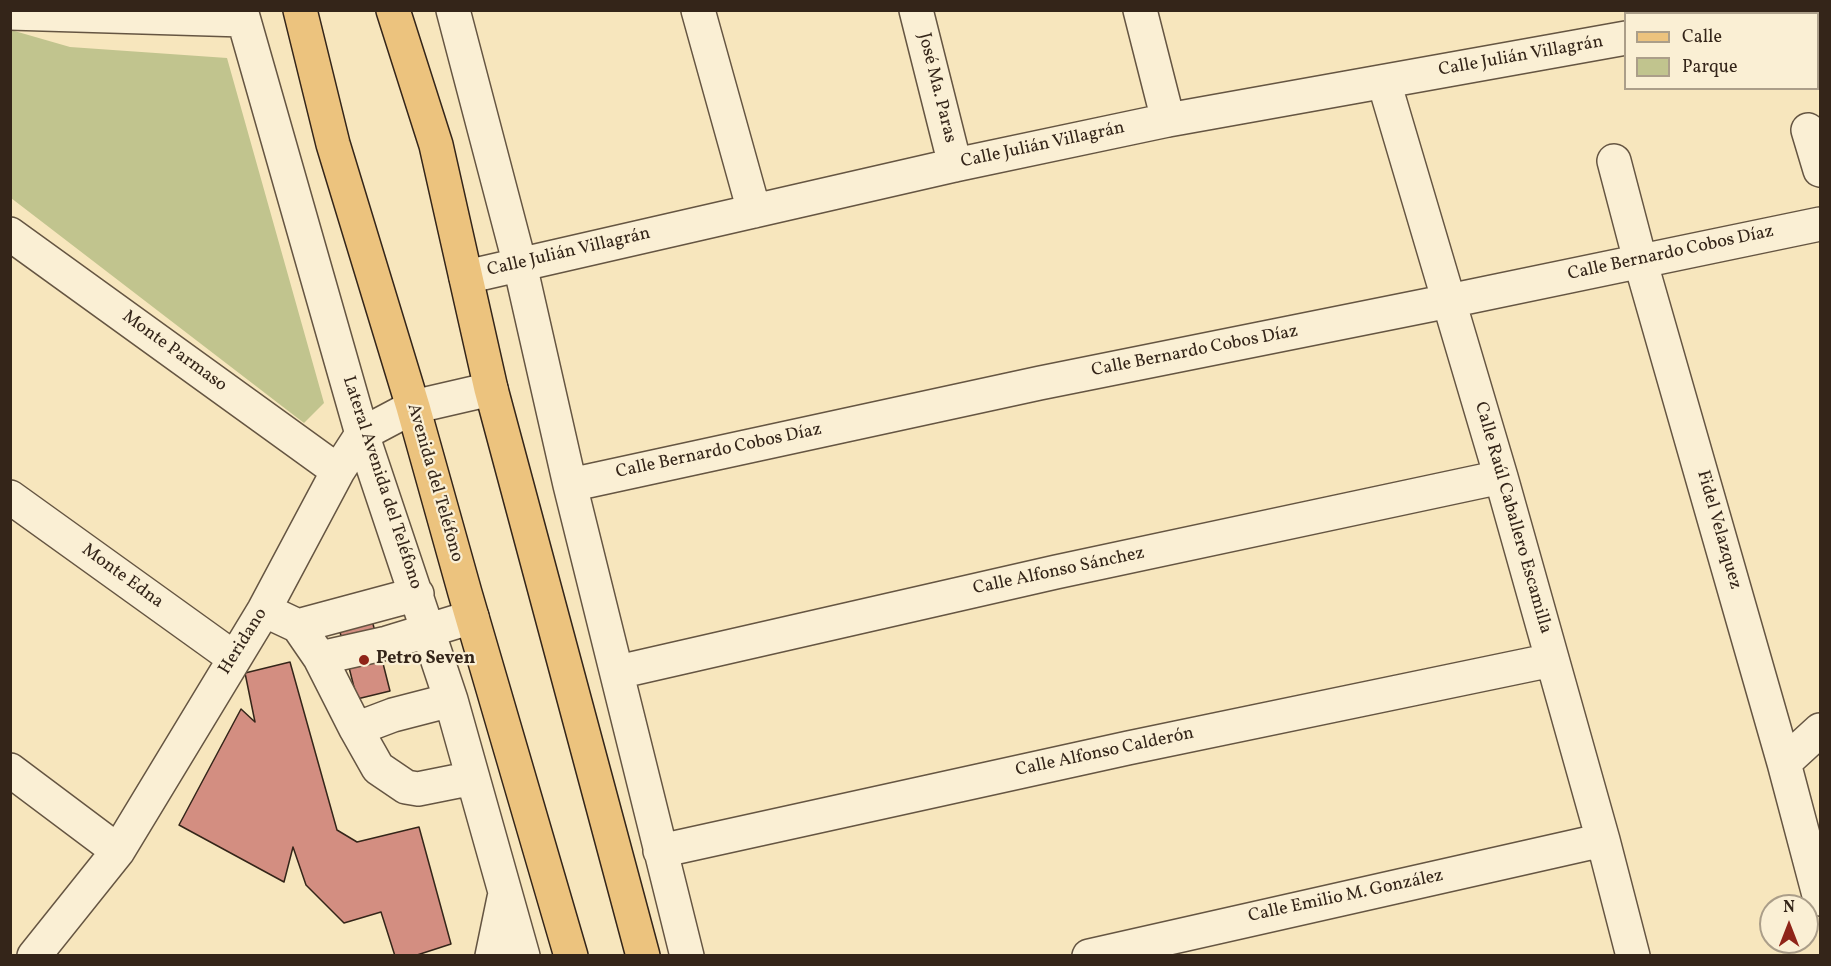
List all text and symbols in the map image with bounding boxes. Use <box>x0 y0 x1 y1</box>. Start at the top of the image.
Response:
legend <box>1624 12 1819 90</box>
text: Calle <box>1682 25 1722 50</box>
street label: José Ma. Paras <box>912 31 960 145</box>
street label: Calle Julián Villagrán <box>1437 32 1605 82</box>
text: Parque <box>1682 55 1737 80</box>
street label: Calle Julián Villagrán <box>959 118 1127 174</box>
street label: Calle Bernardo Cobos Díaz <box>1566 222 1776 286</box>
street label: Calle Julián Villagrán <box>485 224 653 282</box>
street label: Monte Parmaso <box>117 307 231 397</box>
street label: Calle Bernardo Cobos Díaz <box>1090 321 1300 383</box>
street label: Lateral Avenida del Teléfono <box>336 374 426 592</box>
street label: Calle Raúl Caballero Escamilla <box>1469 400 1555 636</box>
street label: Avenida del Teléfono <box>401 401 467 565</box>
street label: Calle Bernardo Cobos Díaz <box>614 420 824 484</box>
street label: Fidel Velazquez <box>1691 468 1745 592</box>
street label: Monte Edna <box>77 540 167 614</box>
street label: Calle Alfonso Sánchez <box>971 543 1147 601</box>
street label: Heridano <box>215 605 273 679</box>
place label: Petro Seven <box>376 649 475 671</box>
marker: Petro Seven <box>357 653 371 667</box>
street label: Calle Alfonso Calderón <box>1014 724 1196 782</box>
street label: Calle Emilio M. González <box>1247 866 1445 928</box>
north arrow <box>1759 894 1819 954</box>
text: N <box>1783 897 1795 919</box>

